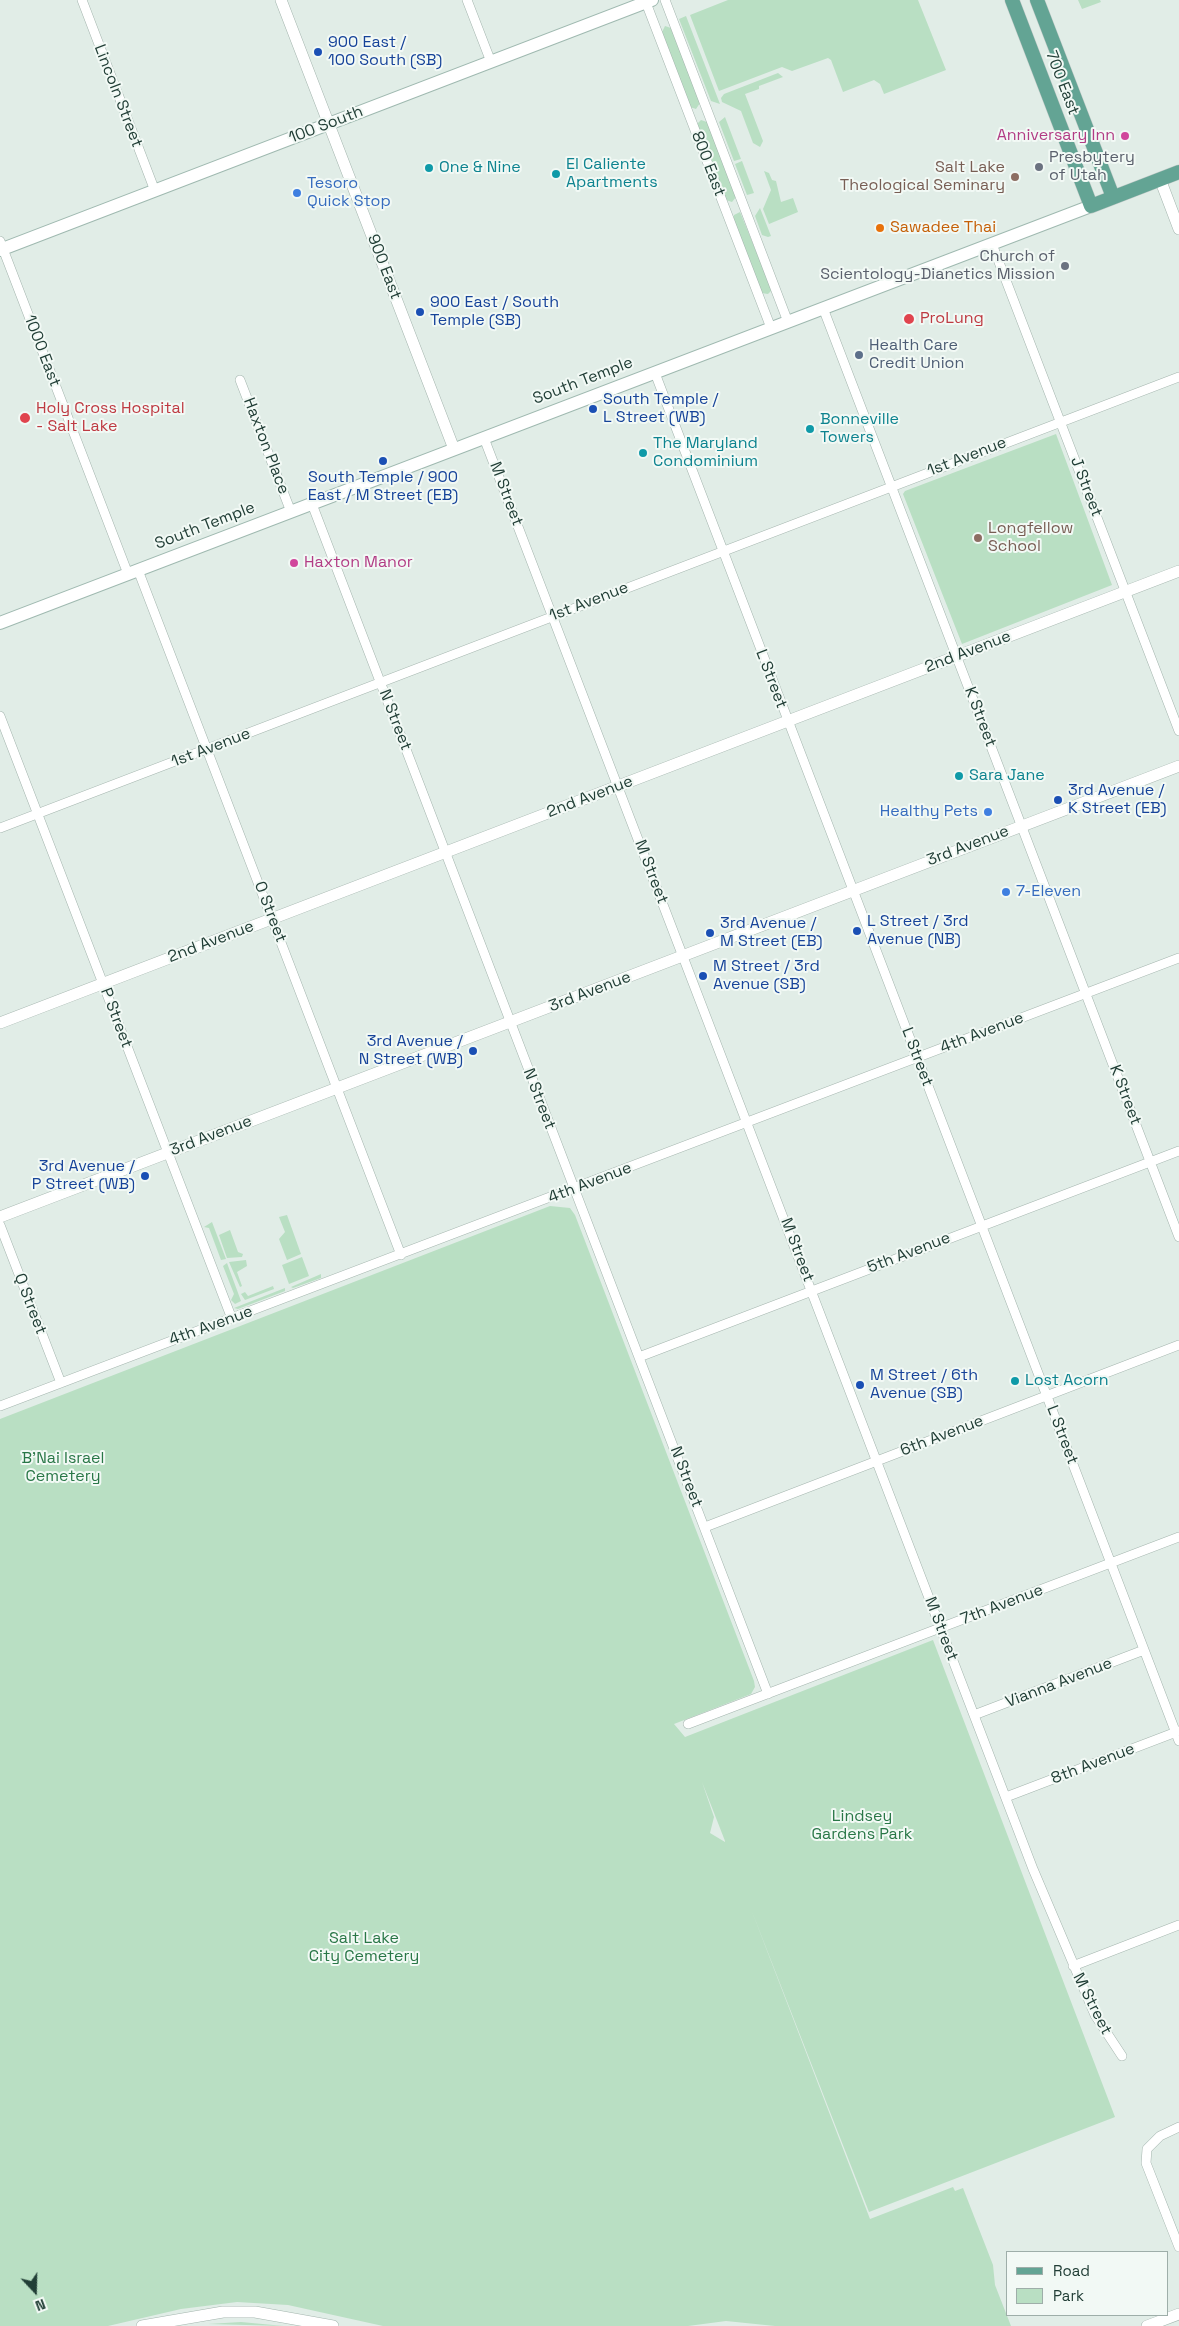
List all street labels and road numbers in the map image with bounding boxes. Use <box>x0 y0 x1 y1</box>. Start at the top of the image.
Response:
street label: Lincoln Street <box>90 42 146 150</box>
street label: 700 East <box>1041 48 1083 118</box>
street label: 100 South <box>286 102 366 148</box>
street label: 800 East <box>687 129 729 199</box>
street label: 900 East <box>363 232 405 302</box>
street label: 1000 East <box>20 312 64 390</box>
street label: South Temple <box>530 353 636 409</box>
street label: Haxton Place <box>239 395 293 497</box>
street label: 1st Avenue <box>925 433 1009 481</box>
street label: J Street <box>1066 454 1106 520</box>
street label: M Street <box>485 459 527 529</box>
street label: South Temple <box>152 498 258 554</box>
street label: 1st Avenue <box>547 578 631 626</box>
street label: 2nd Avenue <box>922 627 1014 677</box>
street label: L Street <box>751 647 791 711</box>
street label: K Street <box>960 684 1000 750</box>
street label: N Street <box>375 687 415 753</box>
street label: 1st Avenue <box>169 724 253 772</box>
street label: 2nd Avenue <box>544 772 636 822</box>
street label: 3rd Avenue <box>924 822 1012 870</box>
street label: M Street <box>630 837 672 907</box>
street label: O Street <box>250 879 290 945</box>
street label: 2nd Avenue <box>165 917 257 967</box>
street label: 3rd Avenue <box>546 968 634 1016</box>
street label: P Street <box>96 985 136 1051</box>
street label: 4th Avenue <box>938 1008 1026 1058</box>
street label: L Street <box>897 1025 937 1089</box>
street label: K Street <box>1105 1062 1145 1128</box>
street label: N Street <box>519 1066 559 1132</box>
street label: 3rd Avenue <box>167 1112 255 1160</box>
street label: 4th Avenue <box>546 1158 634 1208</box>
street label: M Street <box>776 1215 818 1285</box>
street label: 5th Avenue <box>865 1228 953 1278</box>
street label: Q Street <box>10 1271 50 1337</box>
street label: 4th Avenue <box>166 1302 256 1350</box>
street label: L Street <box>1042 1403 1082 1467</box>
street label: 6th Avenue <box>898 1411 986 1461</box>
street label: N Street <box>666 1444 706 1510</box>
street label: 7th Avenue <box>958 1580 1046 1630</box>
street label: M Street <box>920 1594 962 1664</box>
street label: Vianna Avenue <box>1003 1654 1115 1712</box>
street label: 8th Avenue <box>1049 1739 1137 1789</box>
street label: M Street <box>1068 1970 1116 2038</box>

